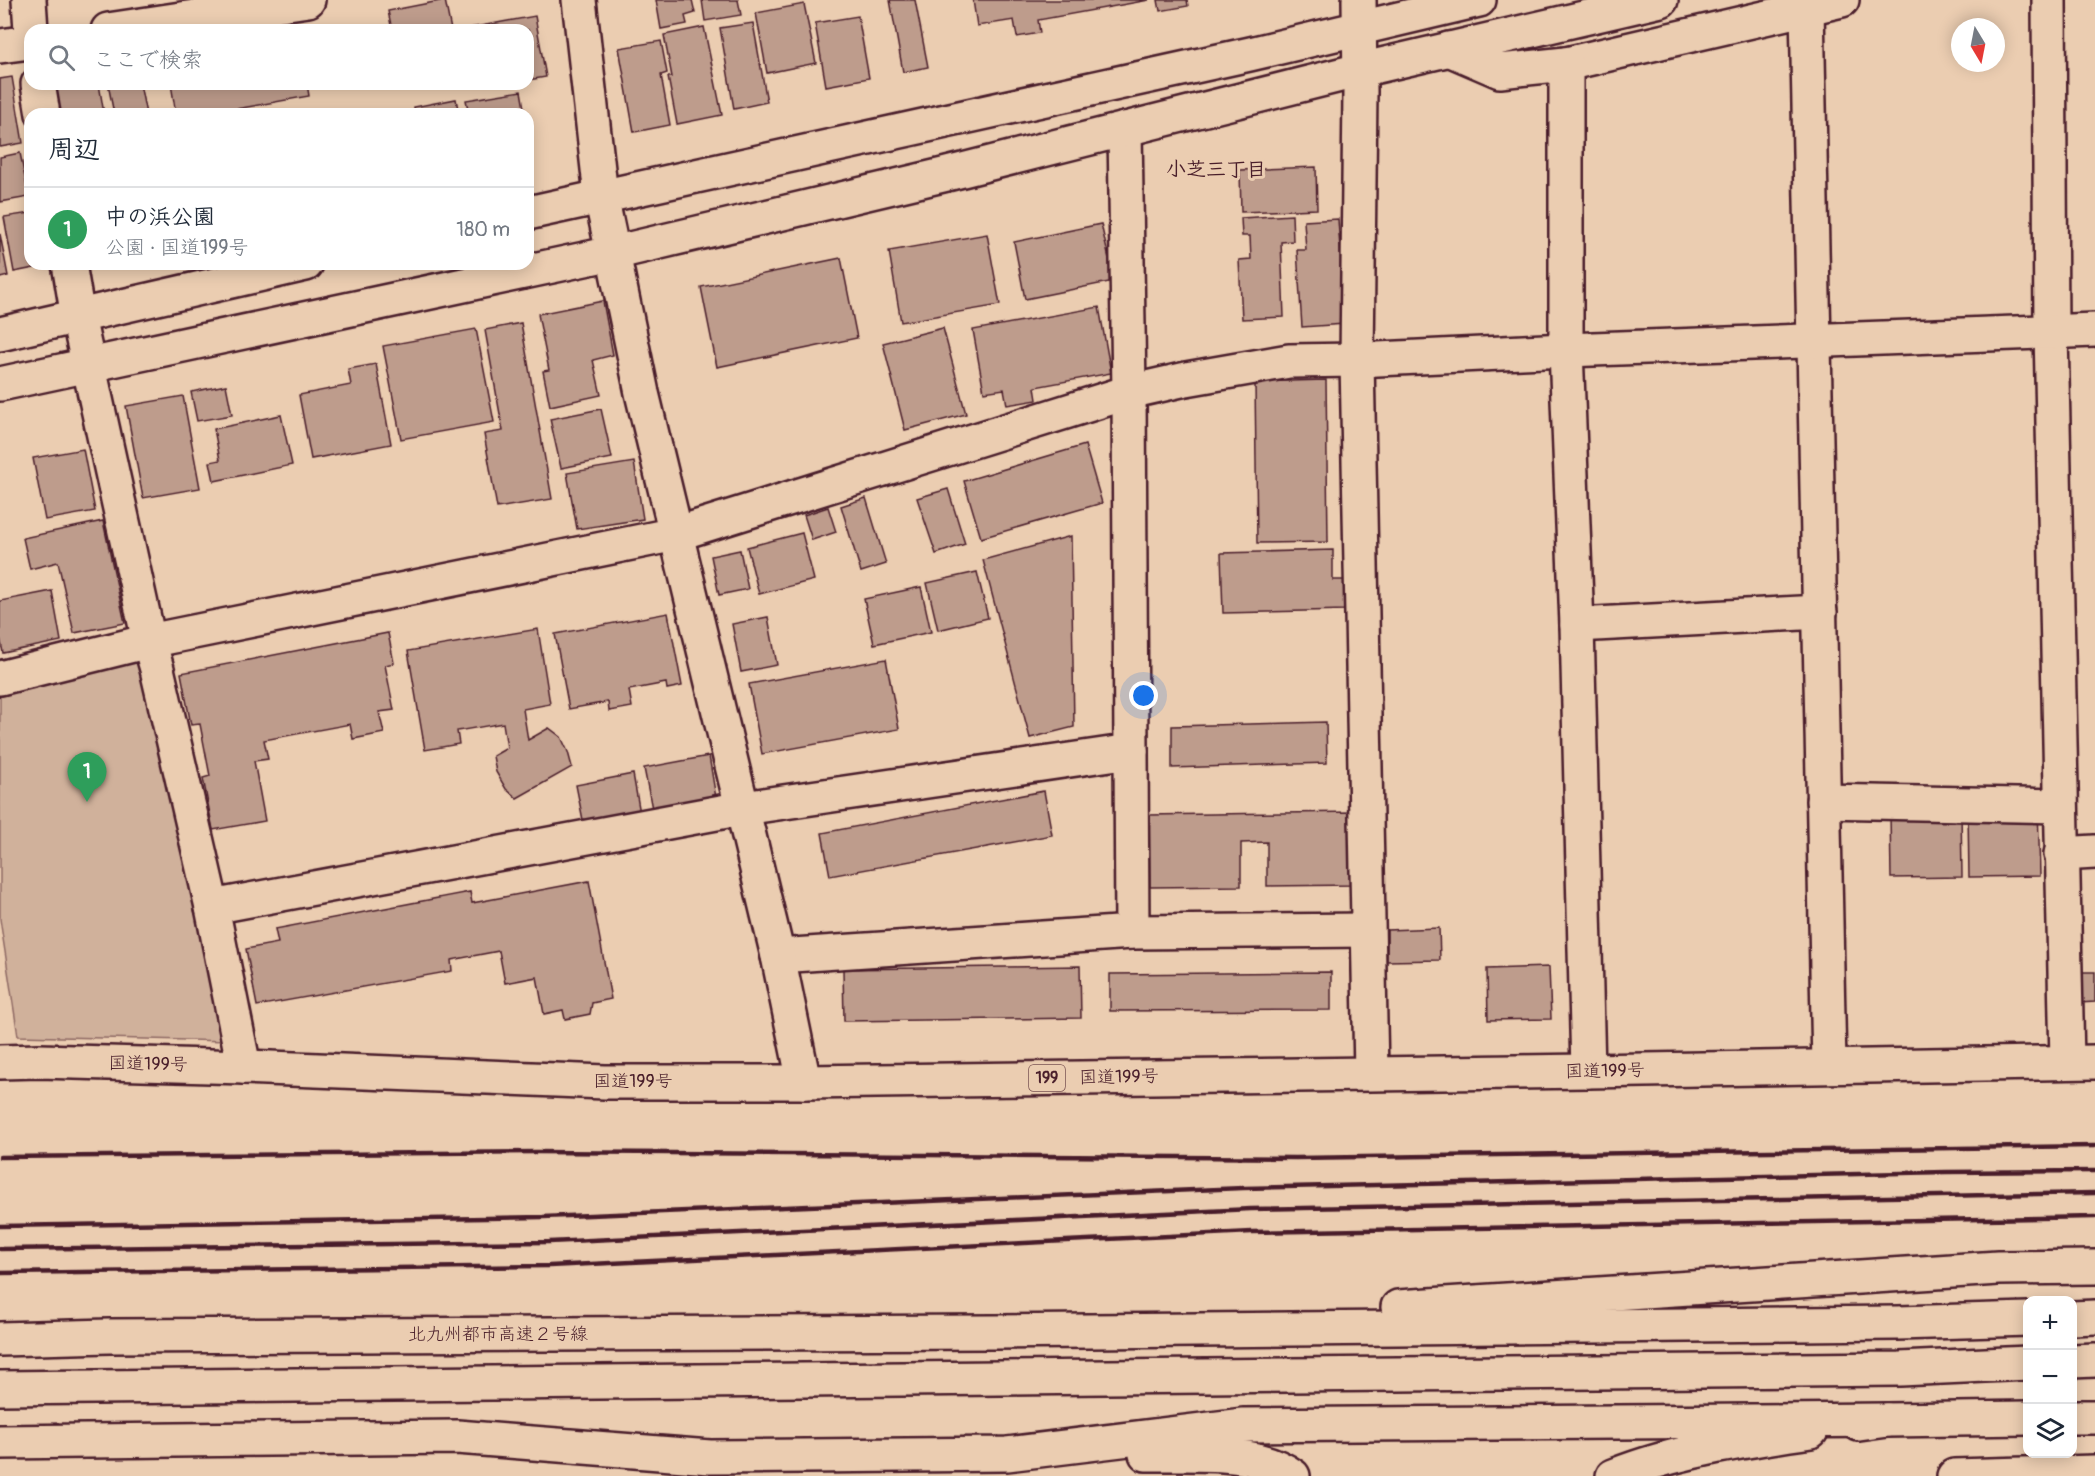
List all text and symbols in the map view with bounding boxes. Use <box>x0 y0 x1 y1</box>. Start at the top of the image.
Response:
north arrow <box>1951 18 2005 72</box>
search box <box>24 24 534 90</box>
icon: search <box>45 41 78 74</box>
text: ここで検索 <box>93 46 203 74</box>
text: 周辺 <box>48 134 100 166</box>
district label: 小芝三丁目 <box>1166 157 1266 182</box>
text: 中の浜公園 <box>105 203 215 231</box>
text: 1 <box>64 217 71 242</box>
text: 180 m <box>456 217 510 242</box>
text: 公園 · 国道199号 <box>105 235 249 260</box>
your location <box>1129 681 1158 710</box>
pin: 1 <box>68 752 106 802</box>
street label: 国道199号 <box>108 1052 188 1076</box>
street label: 国道199号 <box>1565 1059 1645 1083</box>
road number: 199 <box>1029 1065 1065 1091</box>
street label: 国道199号 <box>1079 1065 1159 1089</box>
street label: 国道199号 <box>593 1070 673 1093</box>
map controls <box>2023 1296 2077 1458</box>
button: + <box>2023 1296 2077 1350</box>
street label: 北九州都市高速２号線 <box>408 1323 588 1346</box>
button: − <box>2023 1350 2077 1404</box>
button: layers <box>2023 1404 2077 1458</box>

